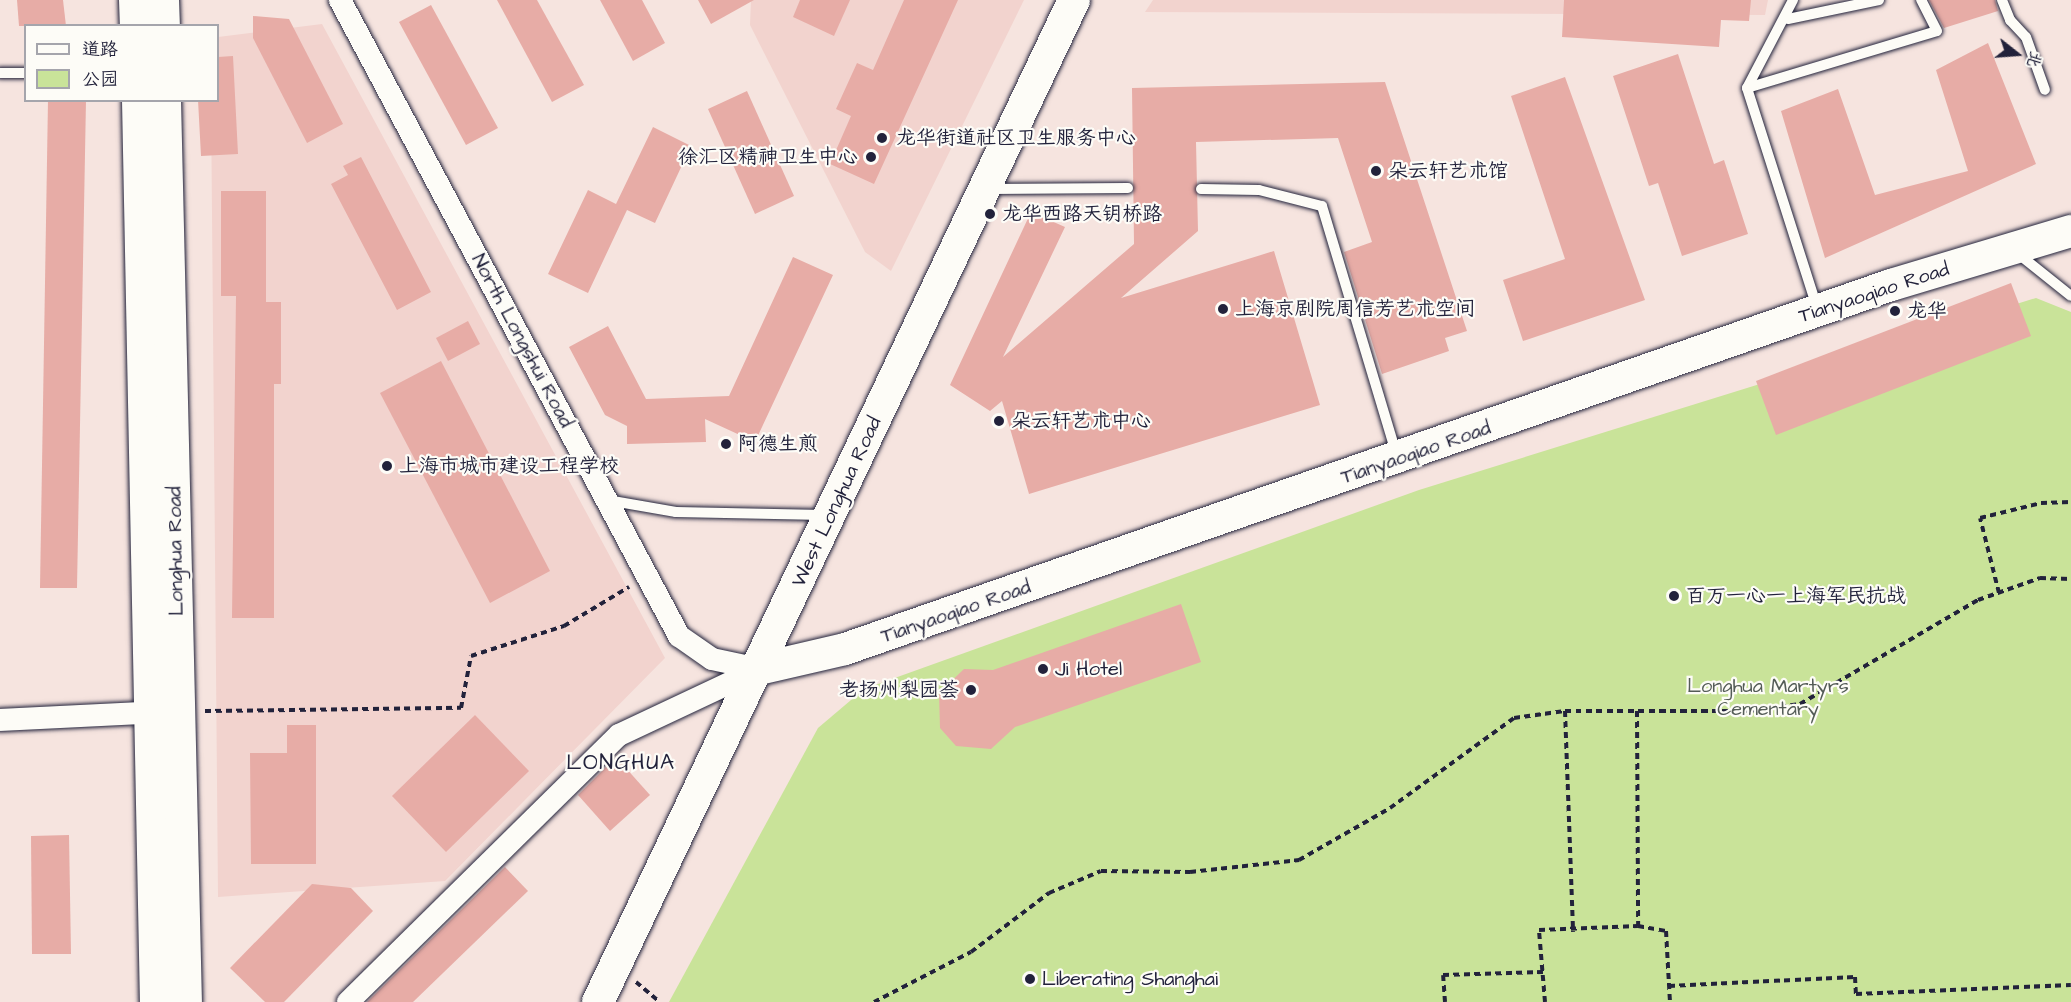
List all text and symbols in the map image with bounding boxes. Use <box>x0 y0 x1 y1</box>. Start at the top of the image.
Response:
legend <box>24 24 219 102</box>
north arrow <box>1987 24 2047 84</box>
text: 道路 <box>82 37 118 62</box>
text: 北 <box>2021 48 2047 70</box>
text: 公园 <box>82 67 118 92</box>
place label: 龙华街道社区卫生服务中心 <box>896 126 1136 150</box>
marker: 龙华街道社区卫生服务中心 <box>873 129 891 147</box>
place label: 徐汇区精神卫生中心 <box>678 145 858 169</box>
marker: 徐汇区精神卫生中心 <box>862 148 880 166</box>
place label: 朵云轩艺术馆 <box>1388 159 1508 183</box>
marker: 朵云轩艺术馆 <box>1369 164 1383 178</box>
place label: 龙华西路天钥桥路 <box>1002 202 1162 226</box>
marker: 龙华西路天钥桥路 <box>983 207 997 221</box>
street label: North Longshui Road <box>466 250 578 432</box>
street label: Tianyaoqiao Road <box>1796 257 1952 329</box>
place label: 上海京剧院周信芳艺术空间 <box>1235 297 1475 321</box>
place label: 龙华 <box>1907 299 1947 323</box>
marker: 上海京剧院周信芳艺术空间 <box>1216 302 1230 316</box>
marker: 龙华 <box>1888 304 1902 318</box>
place label: 朵云轩艺术中心 <box>1011 409 1151 433</box>
street label: West Longhua Road <box>787 413 887 591</box>
marker: 朵云轩艺术中心 <box>992 414 1006 428</box>
street label: Tianyaoqiao Road <box>1338 416 1494 490</box>
place label: 阿德生煎 <box>738 432 818 456</box>
marker: 阿德生煎 <box>719 437 733 451</box>
place label: 上海市城市建设工程学校 <box>399 454 619 478</box>
marker: 上海市城市建设工程学校 <box>380 459 394 473</box>
street label: Longhua Road <box>163 486 189 616</box>
street label: Tianyaoqiao Road <box>878 575 1034 649</box>
place label: 百万一心一上海军民抗战 <box>1686 584 1906 608</box>
marker: 百万一心一上海军民抗战 <box>1667 589 1681 603</box>
place label: Ji Hotel <box>1055 657 1122 681</box>
marker: Ji Hotel <box>1036 662 1050 676</box>
park label: Longhua Martyrs Cementary <box>1687 675 1849 722</box>
place label: 老扬州梨园荟 <box>839 678 959 702</box>
marker: 老扬州梨园荟 <box>964 683 978 697</box>
district label: LONGHUA <box>566 750 676 776</box>
place label: Liberating Shanghai <box>1042 967 1218 991</box>
marker: Liberating Shanghai <box>1023 972 1037 986</box>

